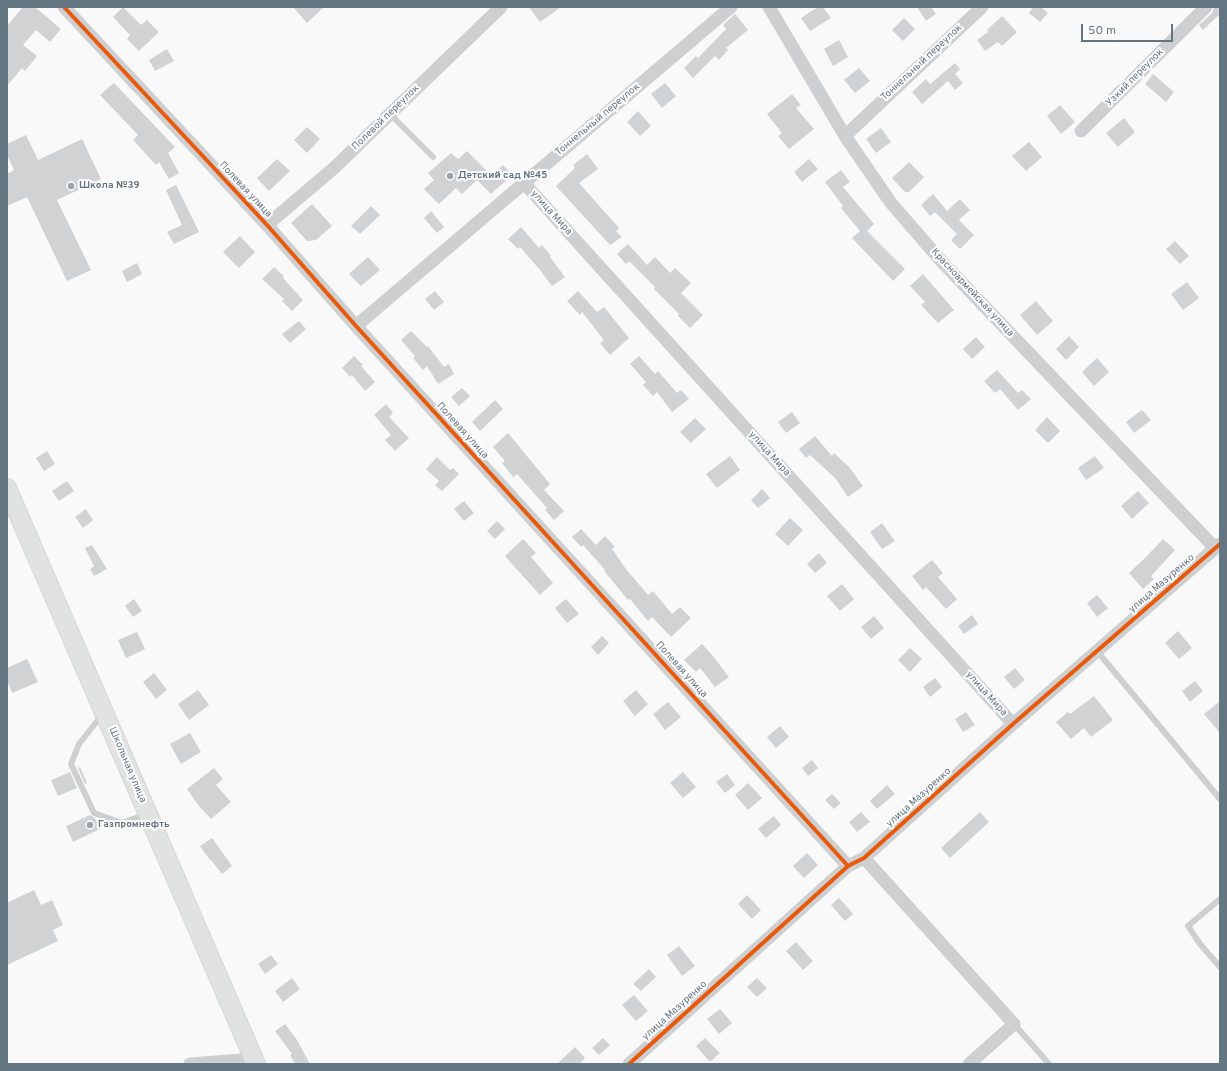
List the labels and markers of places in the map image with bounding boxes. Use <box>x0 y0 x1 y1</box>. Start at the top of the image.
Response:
place label: Детский сад №45 <box>458 170 547 182</box>
marker: Детский сад №45 <box>445 171 455 181</box>
place label: Школа №39 <box>79 180 140 192</box>
marker: Школа №39 <box>66 181 76 191</box>
place label: Газпромнефть <box>98 819 170 831</box>
marker: Газпромнефть <box>85 820 95 830</box>

